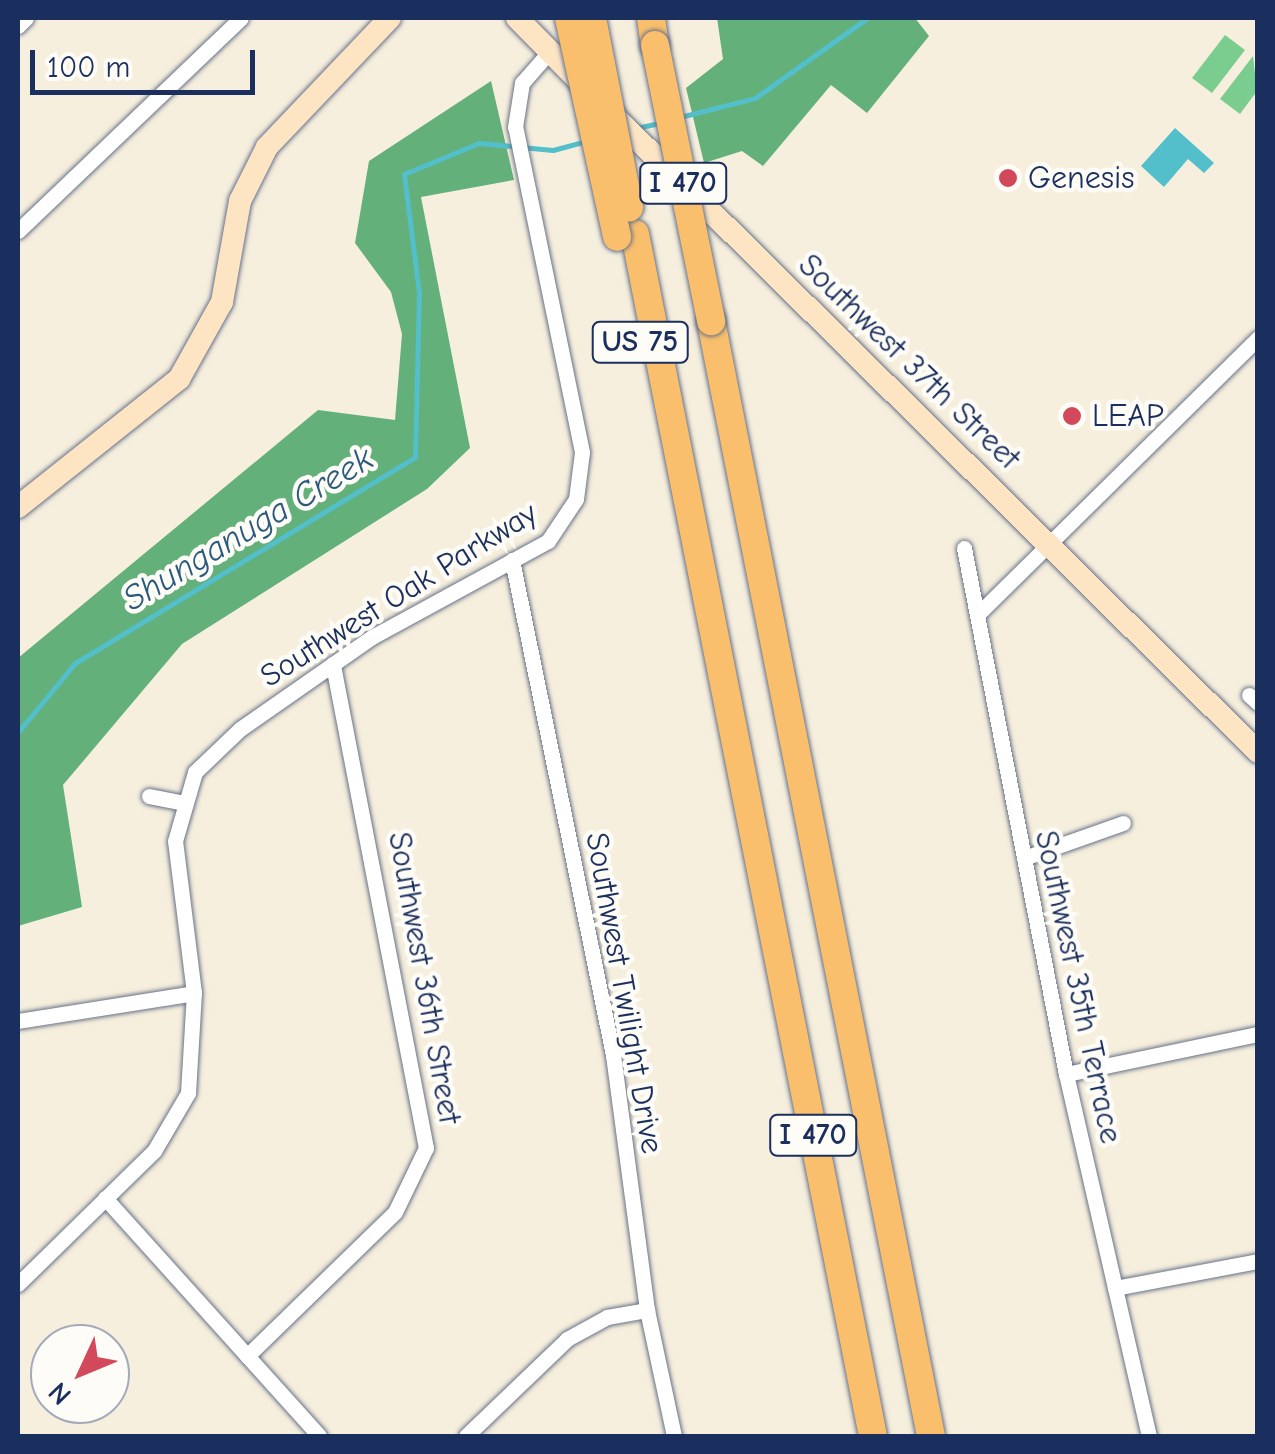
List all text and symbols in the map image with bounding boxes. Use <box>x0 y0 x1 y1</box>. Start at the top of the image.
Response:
scale bar <box>35 30 260 92</box>
text: 100 m <box>47 50 130 85</box>
road number: I 470 <box>638 158 728 208</box>
place label: Genesis <box>1028 159 1135 197</box>
marker: Genesis <box>997 167 1019 189</box>
street label: Southwest 37th Street <box>790 246 1028 478</box>
road number: US 75 <box>590 317 690 367</box>
place label: LEAP <box>1092 397 1164 435</box>
marker: LEAP <box>1061 405 1083 427</box>
water label: Shunganuga Creek <box>115 438 381 620</box>
street label: Southwest Oak Parkway <box>254 494 544 696</box>
street label: Southwest 35th Terrace <box>1026 827 1130 1147</box>
street label: Southwest 36th Street <box>379 829 469 1127</box>
street label: Southwest Twilight Drive <box>577 830 671 1156</box>
road number: I 470 <box>768 1110 858 1160</box>
north arrow <box>30 1324 130 1424</box>
text: N <box>42 1376 78 1411</box>

